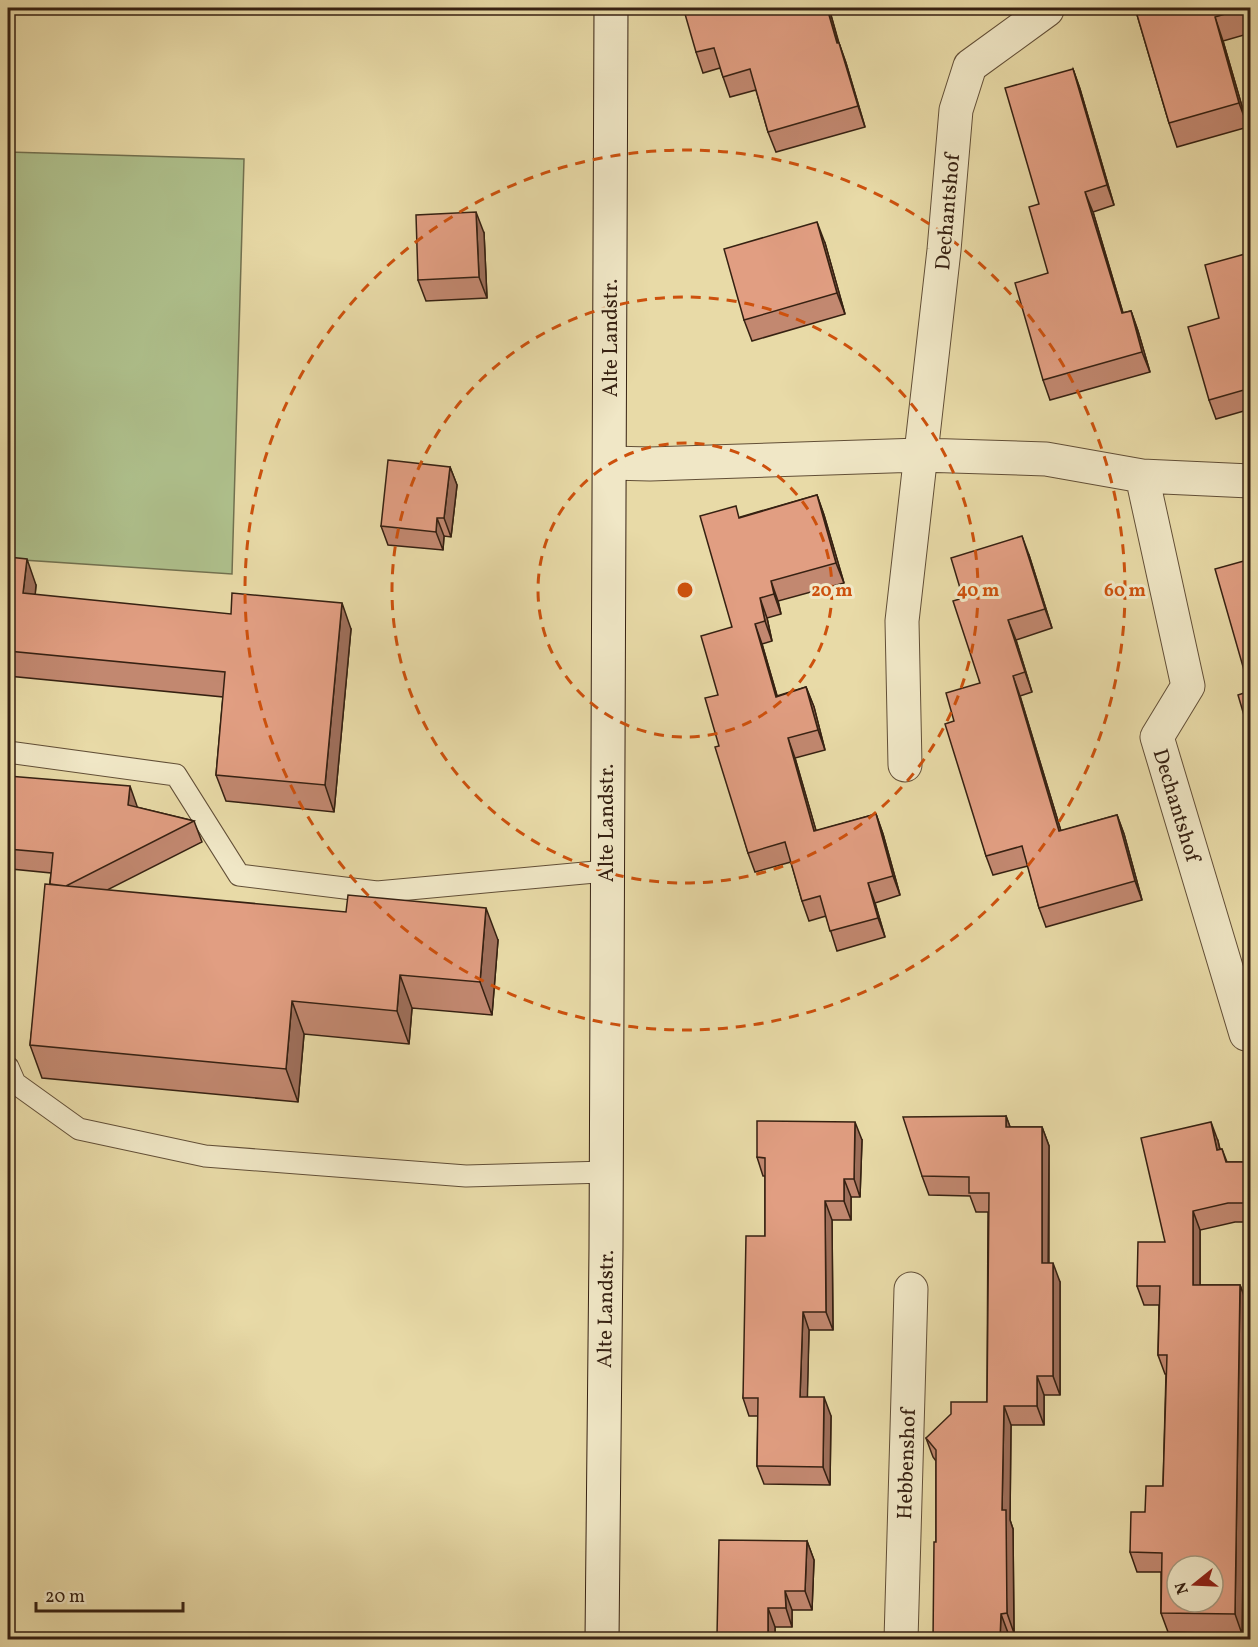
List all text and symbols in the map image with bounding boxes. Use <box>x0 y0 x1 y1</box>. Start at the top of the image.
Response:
street label: Dechantshof <box>929 151 968 272</box>
street label: Alte Landstr. <box>597 279 626 397</box>
text: 20 m <box>811 579 853 604</box>
text: 40 m <box>957 579 999 604</box>
text: 60 m <box>1104 579 1146 604</box>
centre of rings <box>675 580 695 600</box>
street label: Dechantshof <box>1145 745 1207 867</box>
street label: Alte Landstr. <box>593 764 622 882</box>
street label: Alte Landstr. <box>591 1250 622 1368</box>
street label: Hebbenshof <box>891 1406 924 1520</box>
north arrow <box>1165 1554 1225 1614</box>
scale bar <box>36 1575 183 1613</box>
text: N <box>1170 1579 1195 1597</box>
text: 20 m <box>45 1585 85 1610</box>

